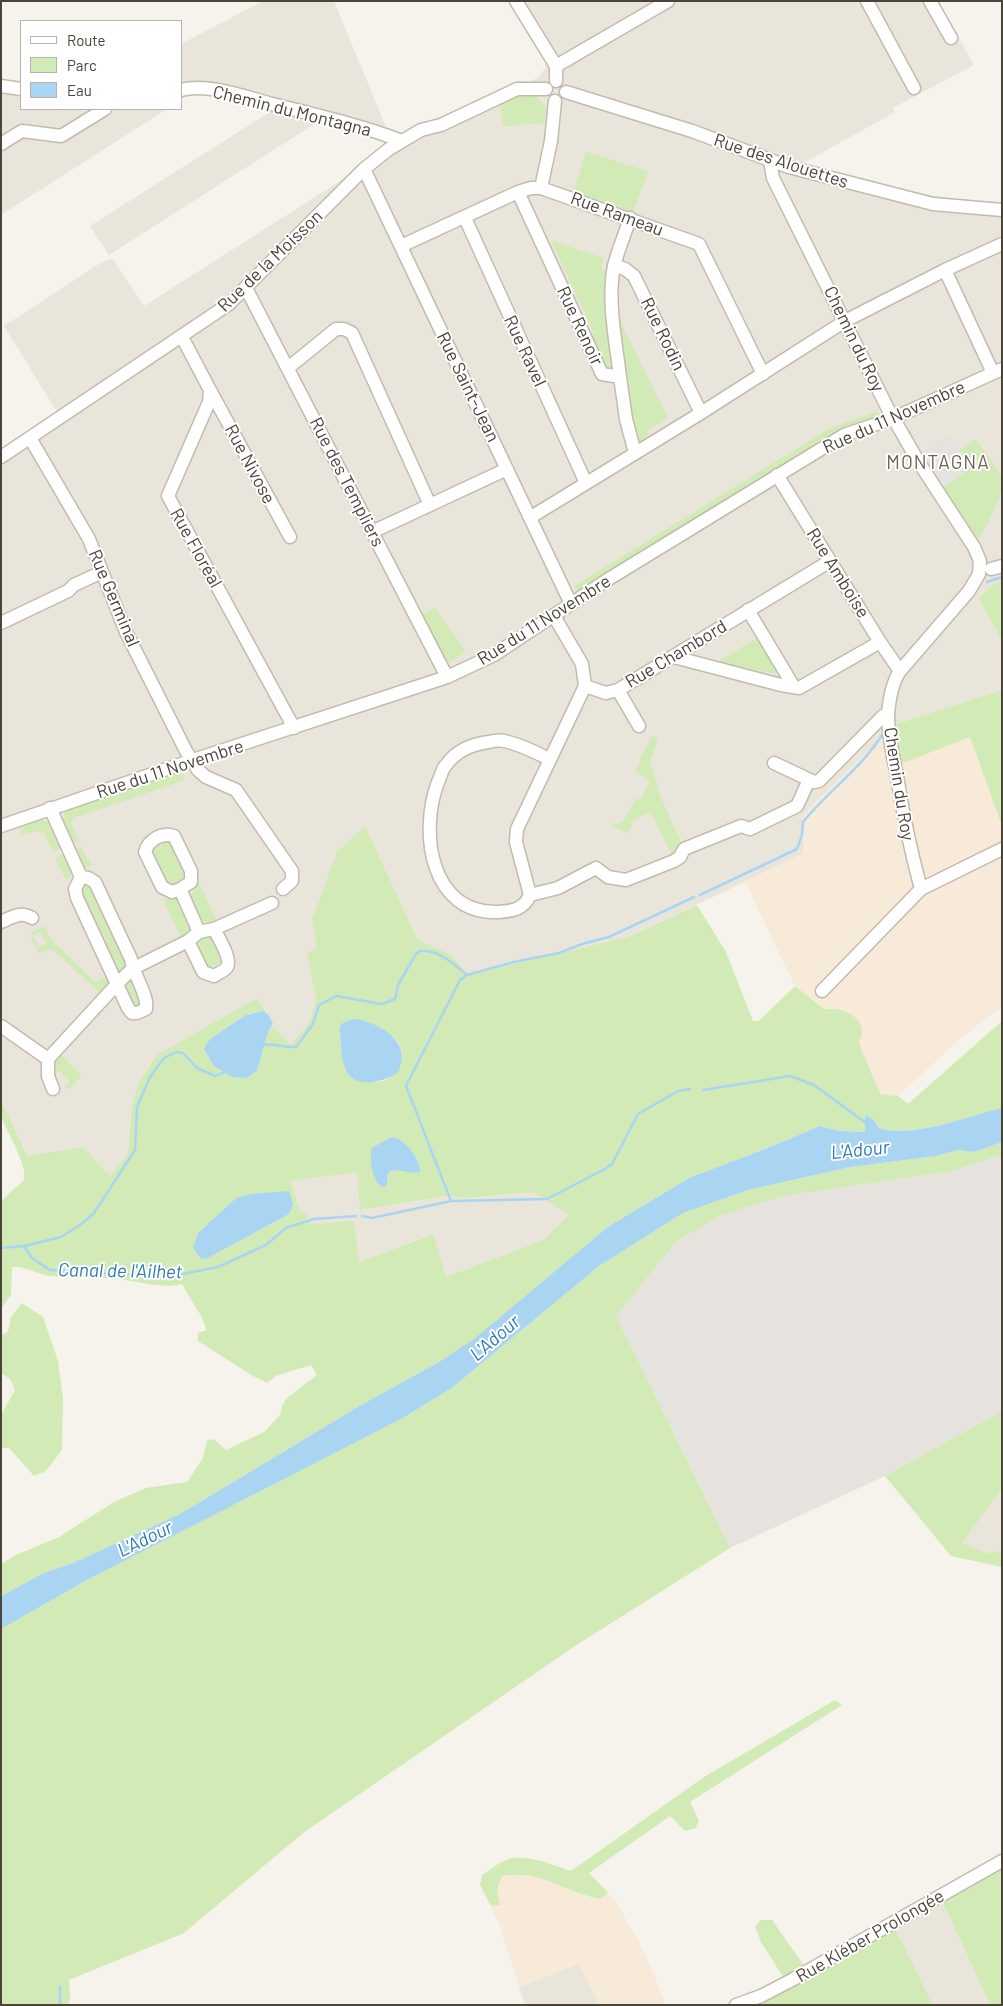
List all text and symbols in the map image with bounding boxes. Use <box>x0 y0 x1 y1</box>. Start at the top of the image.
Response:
legend <box>20 20 182 110</box>
text: Route <box>67 31 106 49</box>
text: Parc <box>67 56 97 74</box>
text: Eau <box>67 81 92 99</box>
street label: Chemin du Montagna <box>210 81 374 141</box>
street label: Rue des Alouettes <box>711 129 851 193</box>
street label: Rue Rameau <box>568 187 666 241</box>
street label: Rue de la Moisson <box>213 205 327 317</box>
street label: Rue Renoir <box>552 283 608 369</box>
street label: Chemin du Roy <box>819 283 889 395</box>
street label: Rue Rodin <box>636 294 690 374</box>
street label: Rue Ravel <box>499 312 551 390</box>
street label: Rue Saint-Jean <box>432 328 504 446</box>
street label: Rue du 11 Novembre <box>820 376 968 458</box>
street label: Rue des Templiers <box>305 414 389 550</box>
street label: Rue Nivose <box>220 421 280 507</box>
district label: MONTAGNA <box>885 452 991 474</box>
street label: Rue Floréal <box>165 505 227 591</box>
street label: Rue Amboise <box>802 524 874 622</box>
street label: Rue Germinal <box>84 546 144 650</box>
street label: Rue du 11 Novembre <box>473 570 615 670</box>
street label: Rue Chambord <box>621 615 731 693</box>
street label: Chemin du Roy <box>879 726 919 842</box>
street label: Rue du 11 Novembre <box>94 735 246 803</box>
water label: L'Adour <box>830 1136 890 1164</box>
water label: Canal de l'Ailhet <box>58 1259 182 1283</box>
water label: L'Adour <box>465 1310 525 1366</box>
water label: L'Adour <box>114 1516 176 1562</box>
street label: Rue Kléber Prolongée <box>792 1885 948 1987</box>

